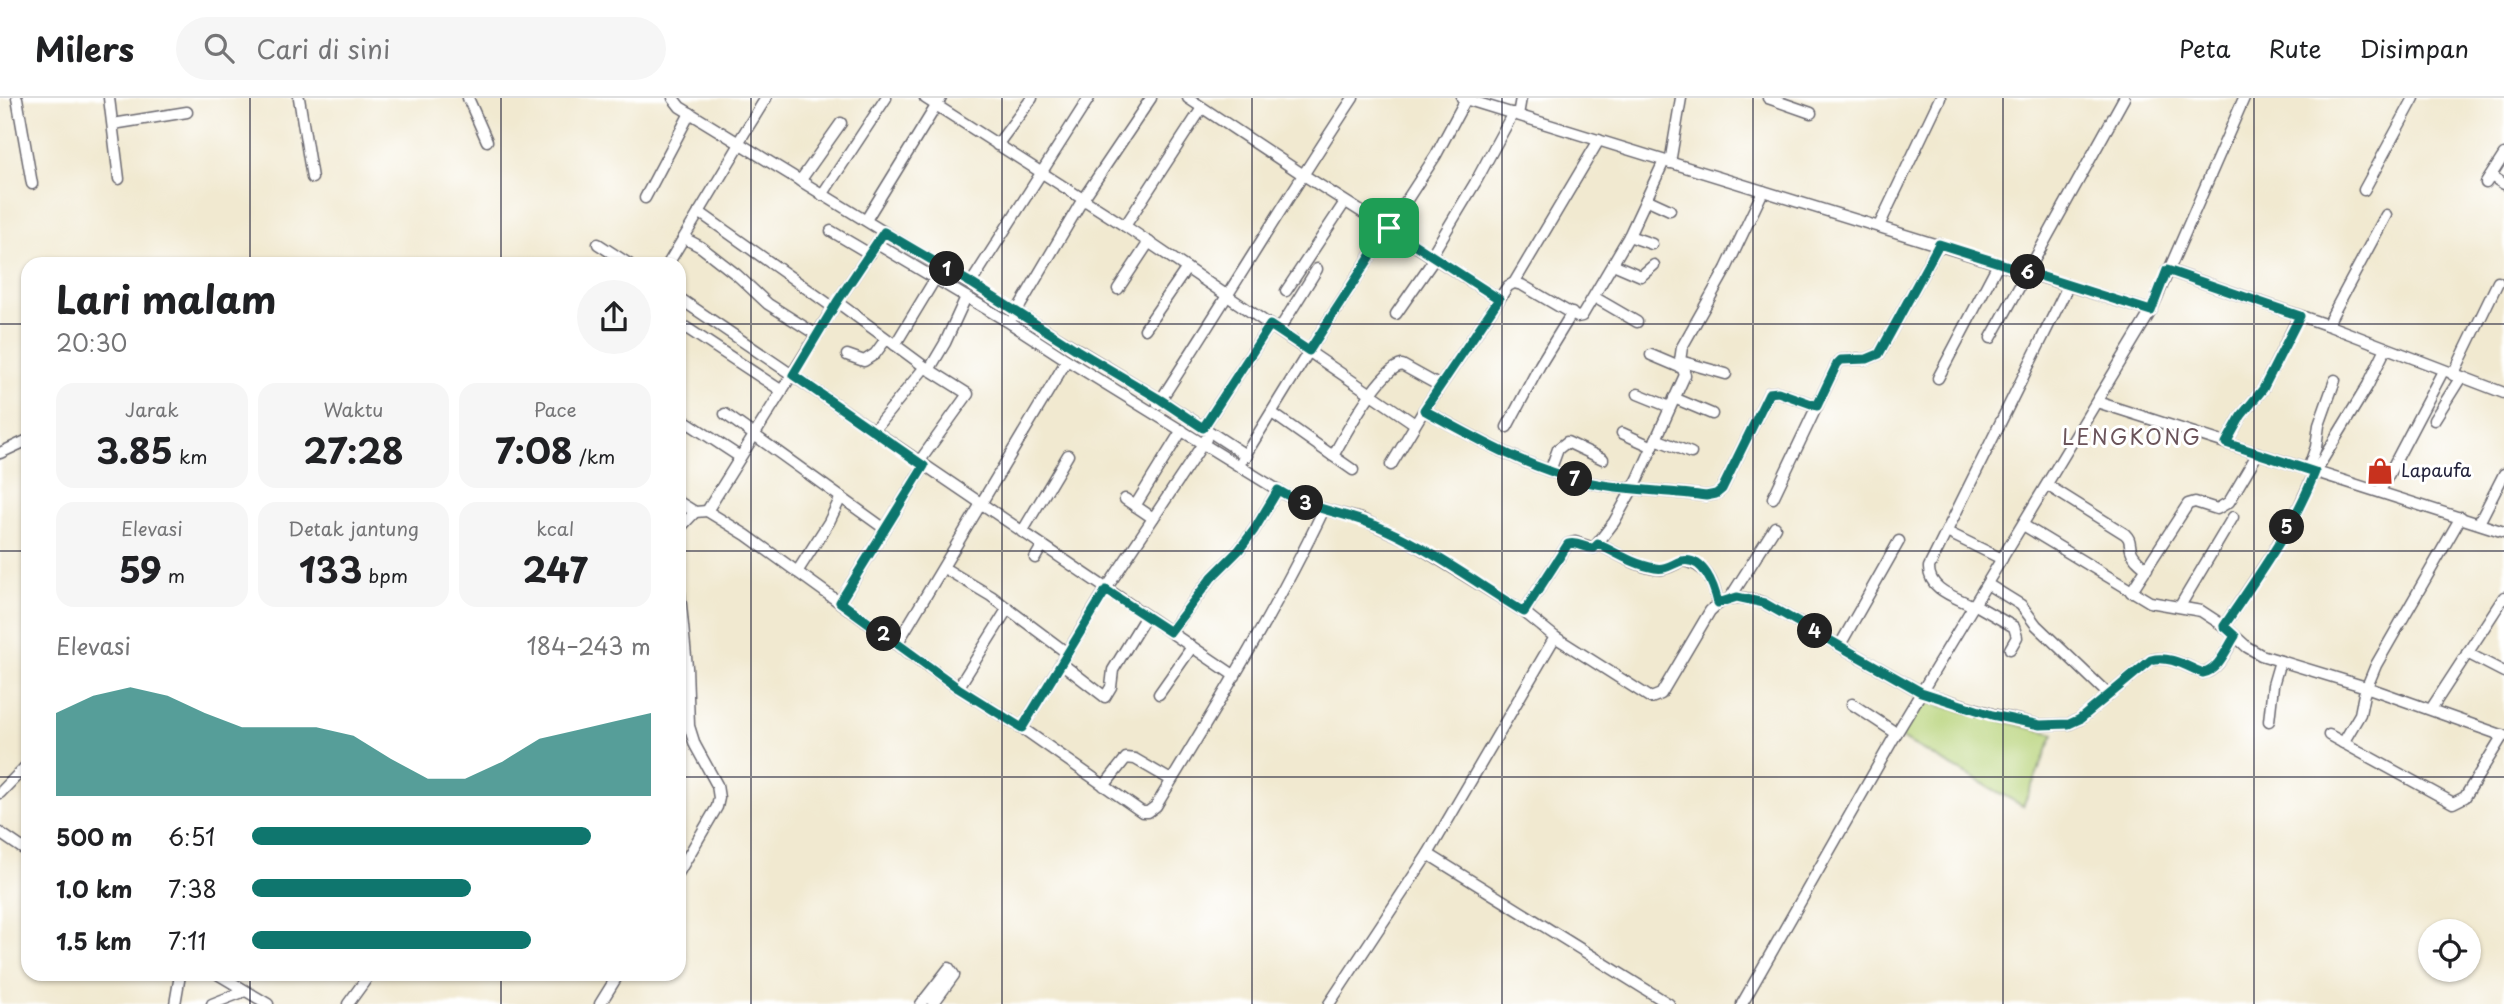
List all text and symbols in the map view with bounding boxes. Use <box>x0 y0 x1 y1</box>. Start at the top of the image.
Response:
search box <box>176 17 666 80</box>
text: Milers <box>35 23 134 73</box>
icon: search <box>200 29 238 67</box>
text: Cari di sini <box>256 29 390 68</box>
text: Peta <box>2179 30 2231 66</box>
text: Rute <box>2269 30 2321 66</box>
text: Disimpan <box>2359 30 2469 66</box>
pin <box>1359 198 1419 258</box>
icon: arrive <box>1370 209 1408 247</box>
pin: 1 <box>930 252 964 286</box>
text: 1 <box>942 254 951 282</box>
pin: 6 <box>2010 254 2046 290</box>
text: 6 <box>2021 257 2034 285</box>
text: Lari malam <box>56 270 277 327</box>
button: share <box>577 280 651 354</box>
text: 20:30 <box>56 325 127 360</box>
text: Jarak <box>125 395 179 423</box>
text: Waktu <box>324 395 383 423</box>
text: Pace <box>534 395 577 423</box>
district label: LENGKONG <box>2062 420 2202 452</box>
text: 3.85 <box>96 423 173 476</box>
text: 27:28 <box>303 423 404 476</box>
text: 7:08 <box>495 423 573 476</box>
text: km <box>173 442 208 470</box>
text: /km <box>573 442 615 470</box>
shop icon: Lapaufa <box>2365 456 2395 486</box>
place label: Lapaufa <box>2401 456 2472 483</box>
pin: 7 <box>1558 462 1592 496</box>
text: 7 <box>1569 464 1580 492</box>
pin: 3 <box>1288 486 1324 520</box>
text: 3 <box>1299 488 1312 516</box>
pin: 5 <box>2270 510 2304 544</box>
text: 5 <box>2280 512 2293 540</box>
text: Elevasi <box>121 514 183 542</box>
text: Detak jantung <box>288 514 419 542</box>
text: kcal <box>536 514 574 542</box>
text: 59 <box>119 542 162 595</box>
text: 133 <box>299 542 362 595</box>
text: 247 <box>523 542 588 595</box>
text: m <box>162 561 185 589</box>
text: bpm <box>362 561 408 589</box>
pin: 4 <box>1798 614 1832 648</box>
pin: 2 <box>866 616 902 652</box>
text: 4 <box>1808 616 1821 644</box>
text: 2 <box>877 619 890 647</box>
text: Elevasi <box>56 628 131 663</box>
text: 184–243 m <box>527 628 651 663</box>
text: 500 m <box>56 819 133 854</box>
text: 6:51 <box>168 819 215 854</box>
text: 1.0 km <box>56 871 133 906</box>
text: 7:38 <box>168 871 217 906</box>
map controls <box>2418 919 2481 982</box>
button: locate <box>2418 919 2481 982</box>
text: 1.5 km <box>56 923 132 958</box>
text: 7:11 <box>168 923 207 958</box>

